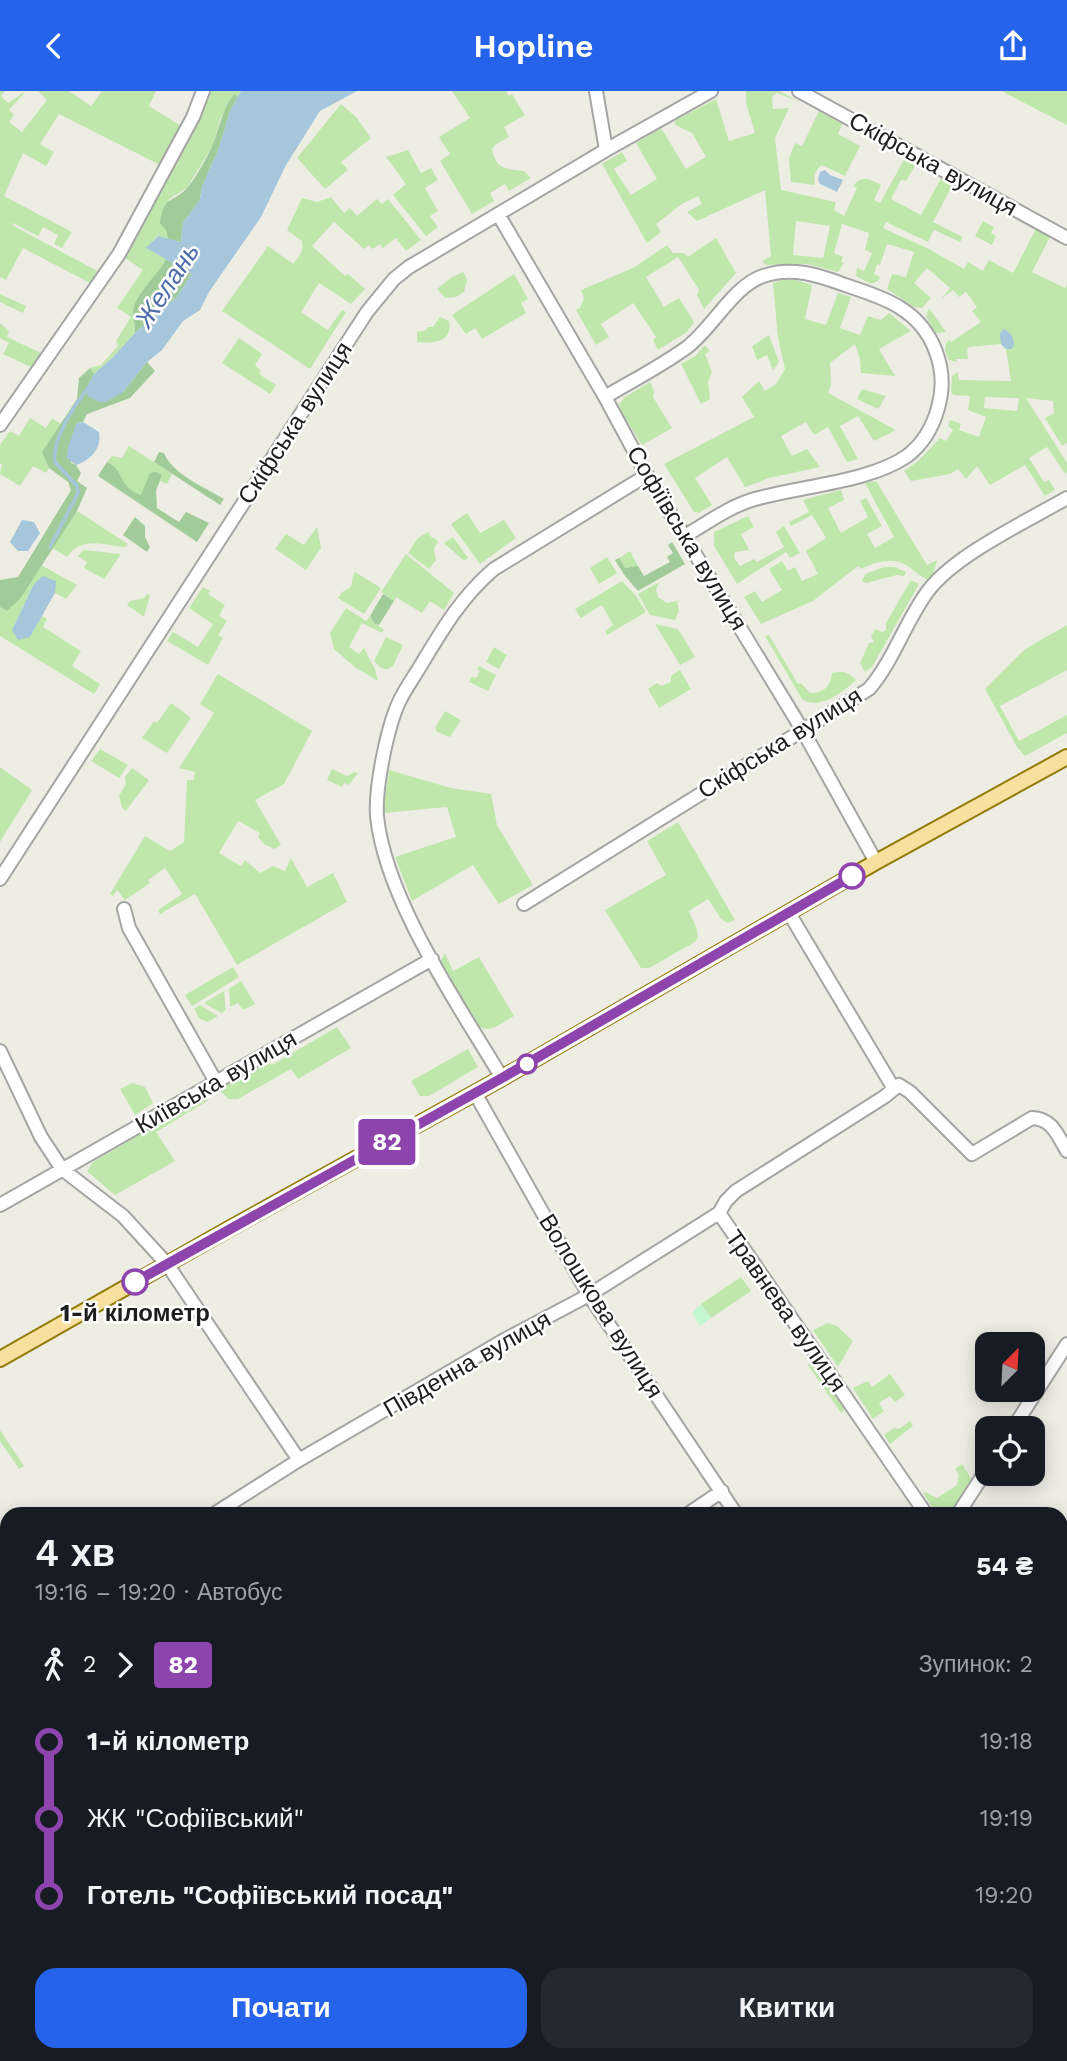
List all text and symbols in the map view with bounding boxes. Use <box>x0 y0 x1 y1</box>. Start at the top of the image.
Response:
icon: back <box>35 27 73 65</box>
text: Hopline <box>473 27 594 65</box>
icon: share <box>994 27 1032 65</box>
street label: Скіфська вулиця <box>844 106 1022 222</box>
water label: Желань <box>128 237 205 334</box>
street label: Скіфська вулиця <box>232 337 358 509</box>
street label: Софіївська вулиця <box>621 441 753 635</box>
street label: Скіфська вулиця <box>693 681 867 805</box>
unlabelled marker <box>839 863 865 889</box>
street label: Київська вулиця <box>130 1025 302 1139</box>
unlabelled marker <box>517 1054 537 1074</box>
line badge: 82 <box>356 1119 418 1165</box>
text: 82 <box>372 1128 402 1156</box>
street label: Волошкова вулиця <box>533 1209 669 1403</box>
street label: Травнева вулиця <box>720 1225 852 1397</box>
marker: 1-й кілометр <box>122 1269 148 1295</box>
place label: 1-й кілометр <box>60 1299 210 1327</box>
street label: Південна вулиця <box>378 1305 556 1423</box>
north arrow <box>975 1332 1045 1402</box>
map controls <box>975 1332 1045 1486</box>
button: locate <box>975 1416 1045 1486</box>
text: 4 хв <box>35 1531 115 1575</box>
text: 54 ₴ <box>976 1551 1033 1581</box>
text: 19:16 – 19:20 · Автобус <box>35 1579 283 1606</box>
icon: walk <box>35 1646 73 1684</box>
icon: forward <box>106 1646 144 1684</box>
text: 2 <box>83 1651 96 1678</box>
text: 82 <box>168 1651 198 1679</box>
text: Зупинок: 2 <box>919 1651 1033 1678</box>
text: 1-й кілометр <box>87 1726 249 1756</box>
text: 19:18 <box>980 1728 1033 1755</box>
text: ЖК "Софіївський" <box>87 1803 304 1833</box>
text: 19:19 <box>980 1805 1033 1832</box>
text: Готель "Софіївський посад" <box>87 1880 453 1910</box>
text: 19:20 <box>975 1882 1033 1909</box>
button: Почати <box>35 1968 527 2048</box>
button: Квитки <box>541 1968 1033 2048</box>

